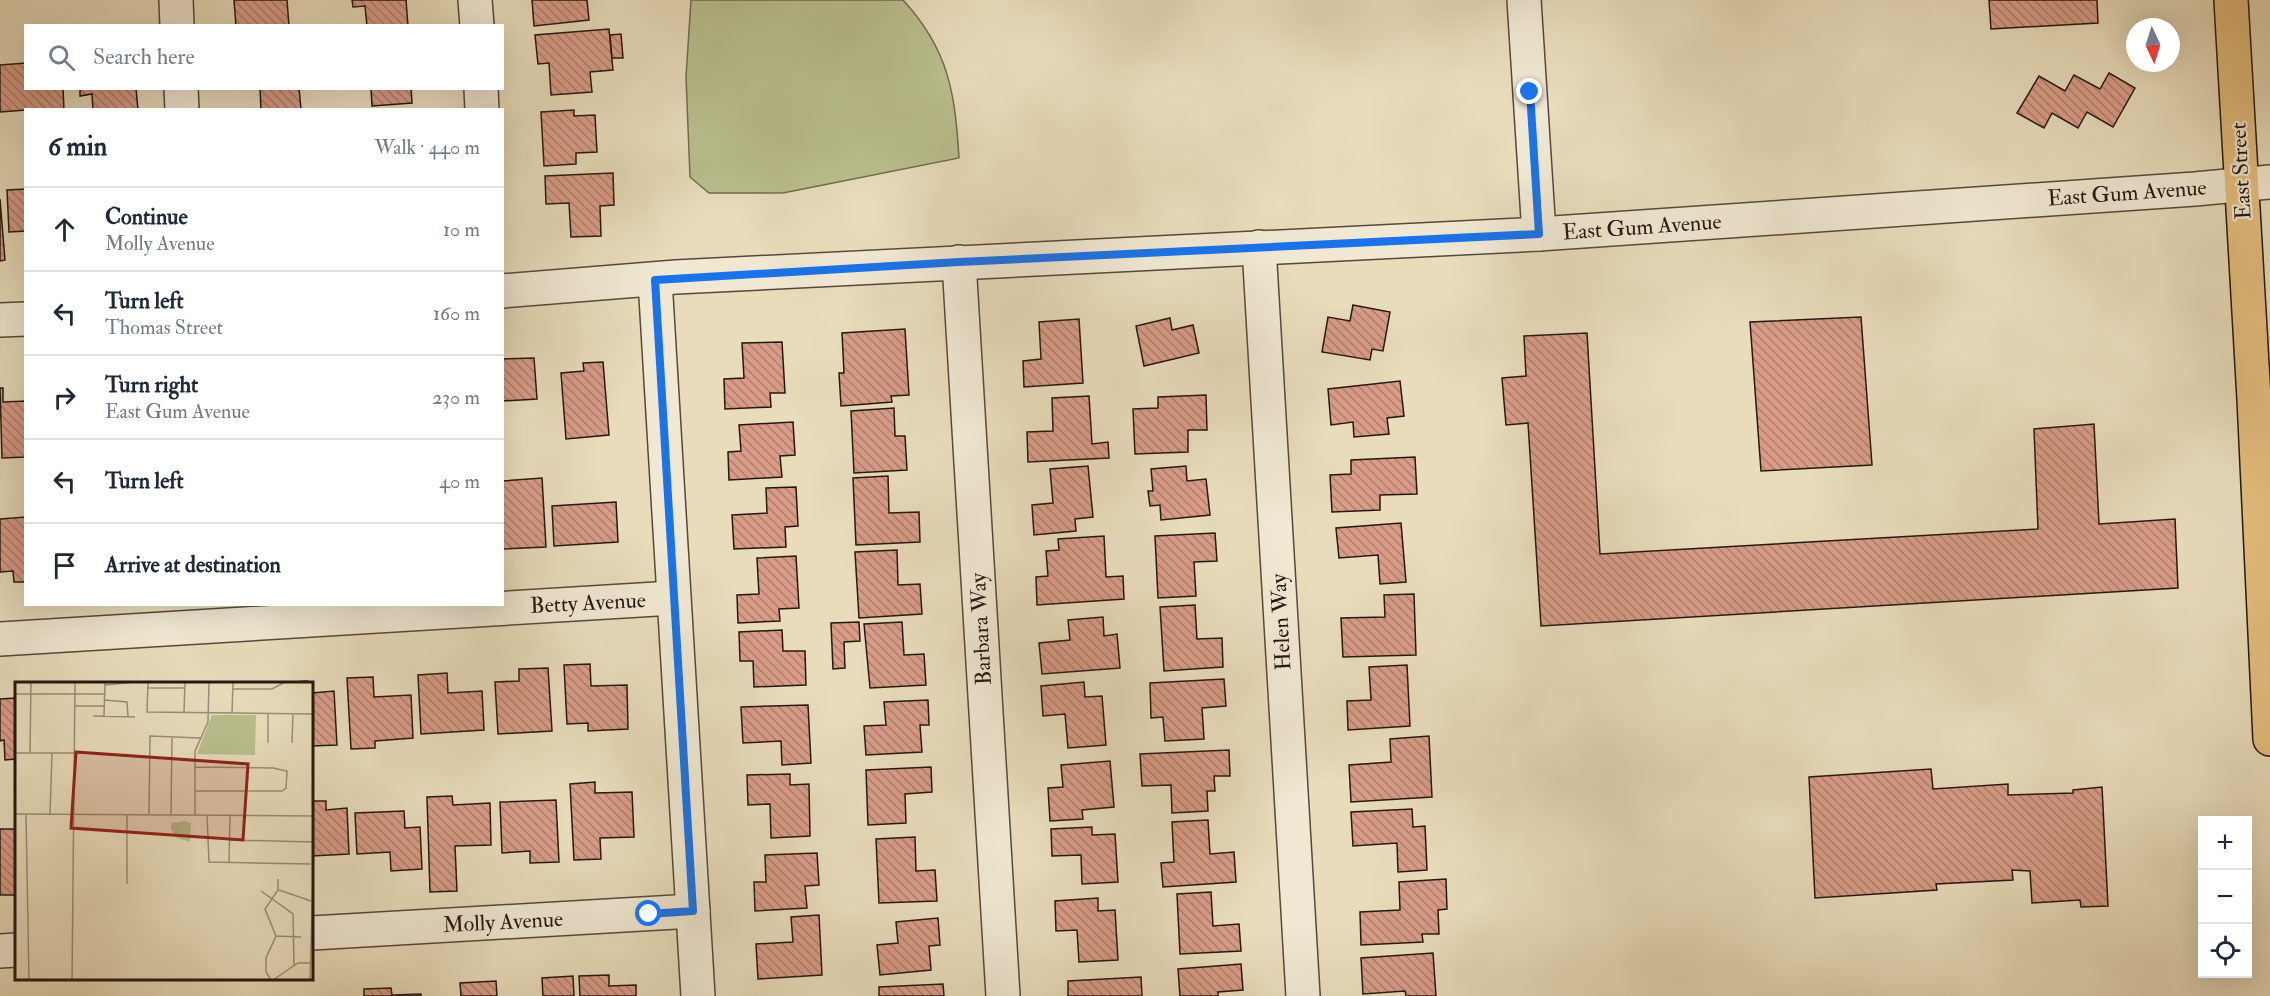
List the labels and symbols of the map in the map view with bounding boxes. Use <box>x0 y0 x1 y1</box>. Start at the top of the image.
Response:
north arrow <box>2126 18 2180 72</box>
route end <box>1516 78 1542 104</box>
street label: East Street <box>2224 122 2258 220</box>
street label: East Gum Avenue <box>2046 173 2208 213</box>
street label: East Gum Avenue <box>1561 207 1723 247</box>
street label: Barbara Way <box>964 572 998 686</box>
street label: Helen Way <box>1264 573 1298 671</box>
street label: Betty Avenue <box>529 586 647 620</box>
inset map <box>15 682 314 981</box>
route start <box>635 900 661 926</box>
street label: Molly Avenue <box>442 905 564 939</box>

